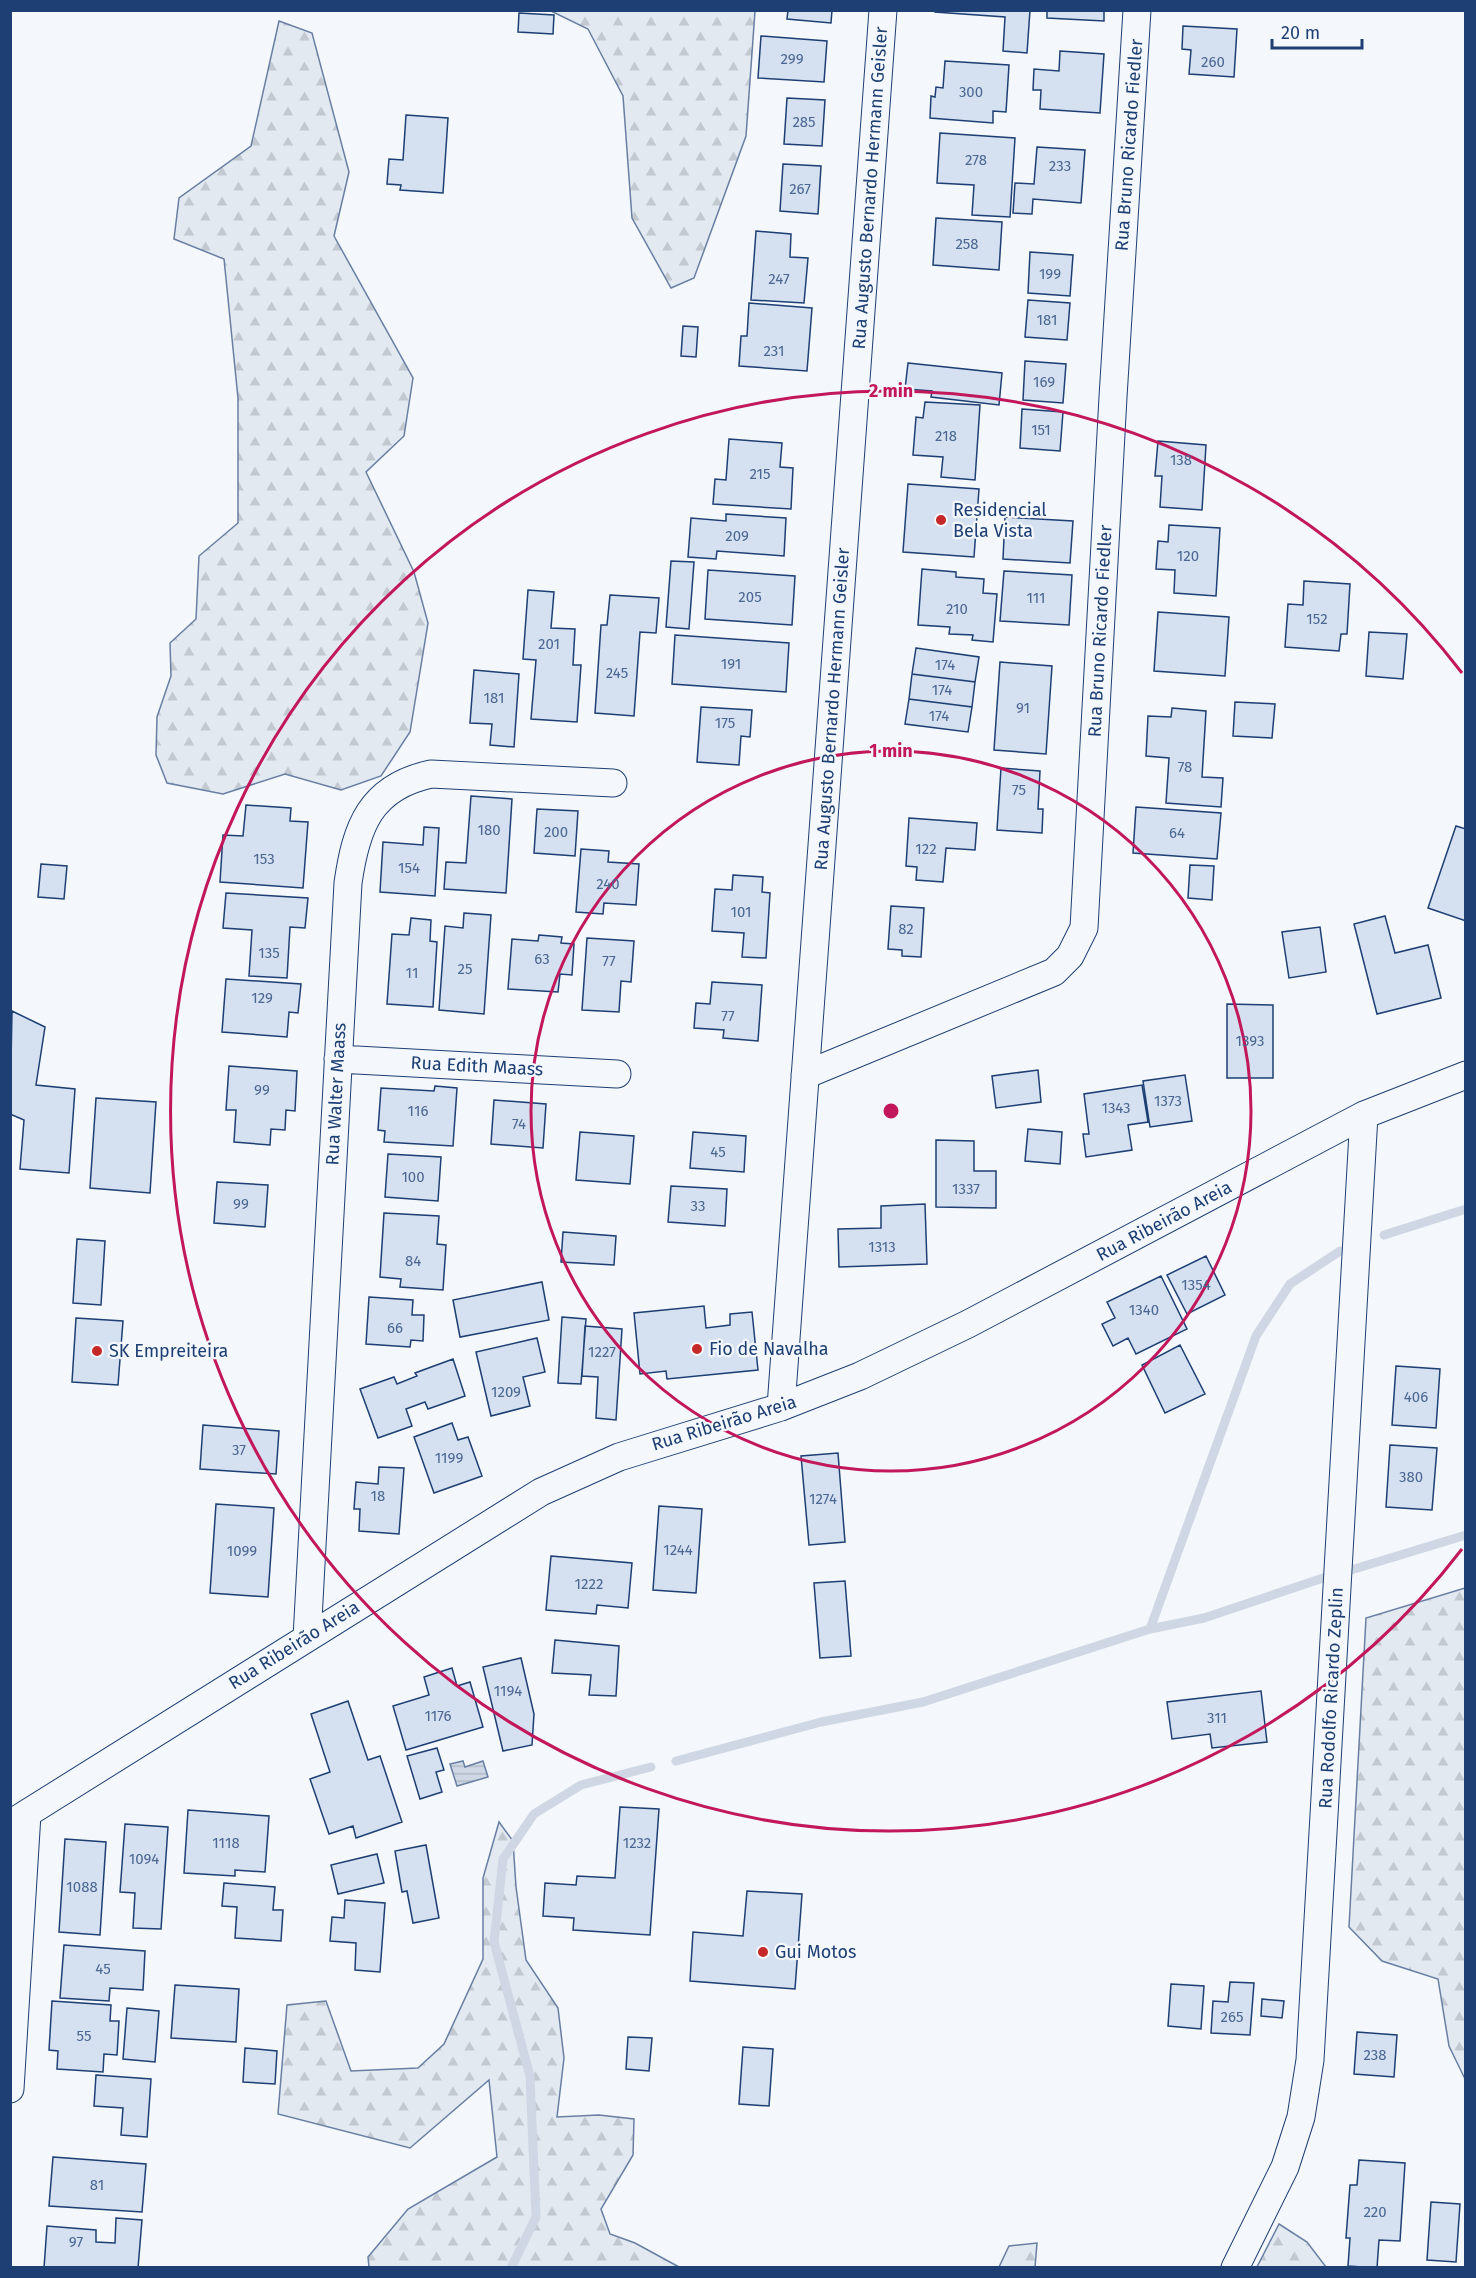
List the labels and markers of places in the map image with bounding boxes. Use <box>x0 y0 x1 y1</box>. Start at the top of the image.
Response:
place label: Residencial Bela Vista <box>953 499 1047 542</box>
marker: Residencial Bela Vista <box>934 513 948 527</box>
centre of rings <box>881 1101 901 1121</box>
place label: Fio de Navalha <box>709 1338 829 1360</box>
place label: SK Empreiteira <box>109 1340 228 1362</box>
marker: Fio de Navalha <box>690 1342 704 1356</box>
marker: SK Empreiteira <box>90 1344 104 1358</box>
place label: Gui Motos <box>775 1941 856 1963</box>
marker: Gui Motos <box>756 1945 770 1959</box>

